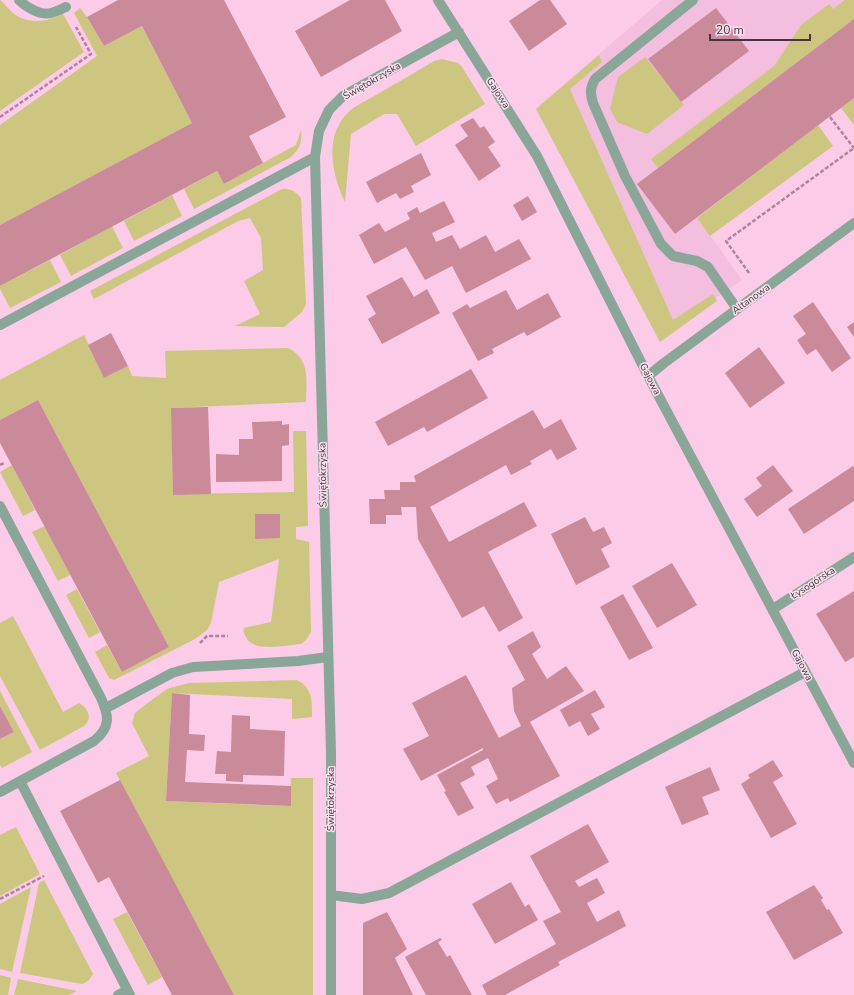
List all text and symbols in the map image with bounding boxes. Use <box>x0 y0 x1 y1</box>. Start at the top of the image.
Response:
scale bar <box>710 16 810 42</box>
text: 20 m <box>716 22 744 38</box>
street label: Świętokrzyska <box>341 59 403 103</box>
street label: Gajowa <box>483 75 513 111</box>
street label: Altanowa <box>729 280 773 318</box>
street label: Gajowa <box>636 361 664 397</box>
street label: Świętokrzyska <box>315 443 331 507</box>
street label: Łysogórska <box>787 563 838 603</box>
street label: Gajowa <box>788 647 816 683</box>
street label: Świętokrzyska <box>324 767 338 831</box>

